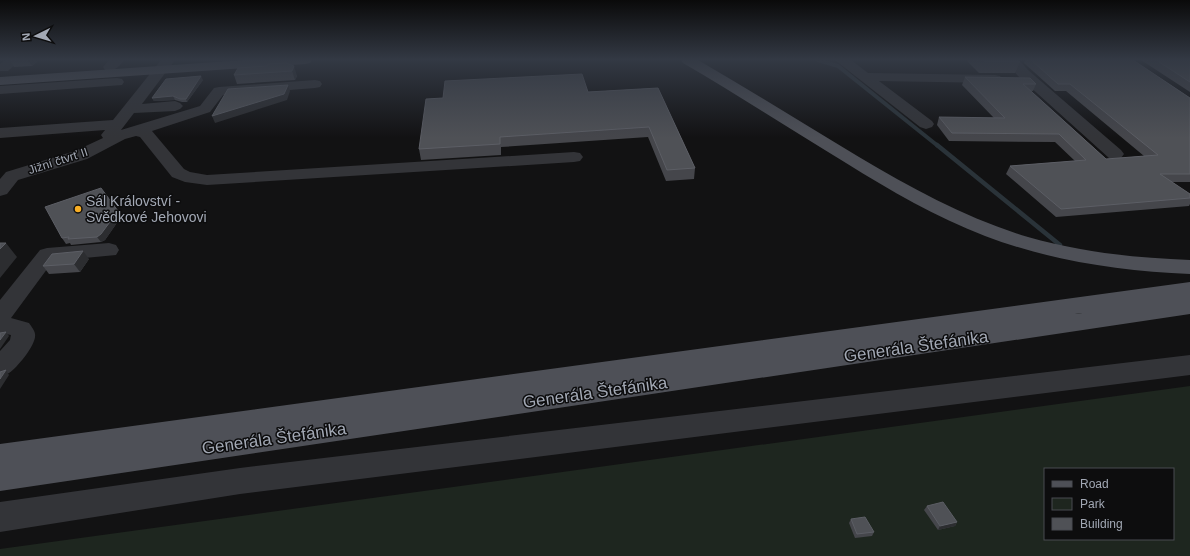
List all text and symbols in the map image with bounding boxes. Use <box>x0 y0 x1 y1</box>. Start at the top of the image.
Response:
north arrow <box>16 16 56 56</box>
text: N <box>20 32 32 41</box>
street label: Jižní čtvrť II <box>26 145 90 177</box>
place label: Sál Království - Svědkové Jehovovi <box>86 193 207 225</box>
marker: Sál Království - Svědkové Jehovovi <box>73 204 83 214</box>
street label: Generála Štefánika <box>843 327 990 366</box>
street label: Generála Štefánika <box>522 373 669 412</box>
street label: Generála Štefánika <box>201 419 348 458</box>
legend <box>1044 468 1174 540</box>
text: Road <box>1080 477 1109 491</box>
text: Park <box>1080 497 1106 511</box>
text: Building <box>1080 517 1123 531</box>

